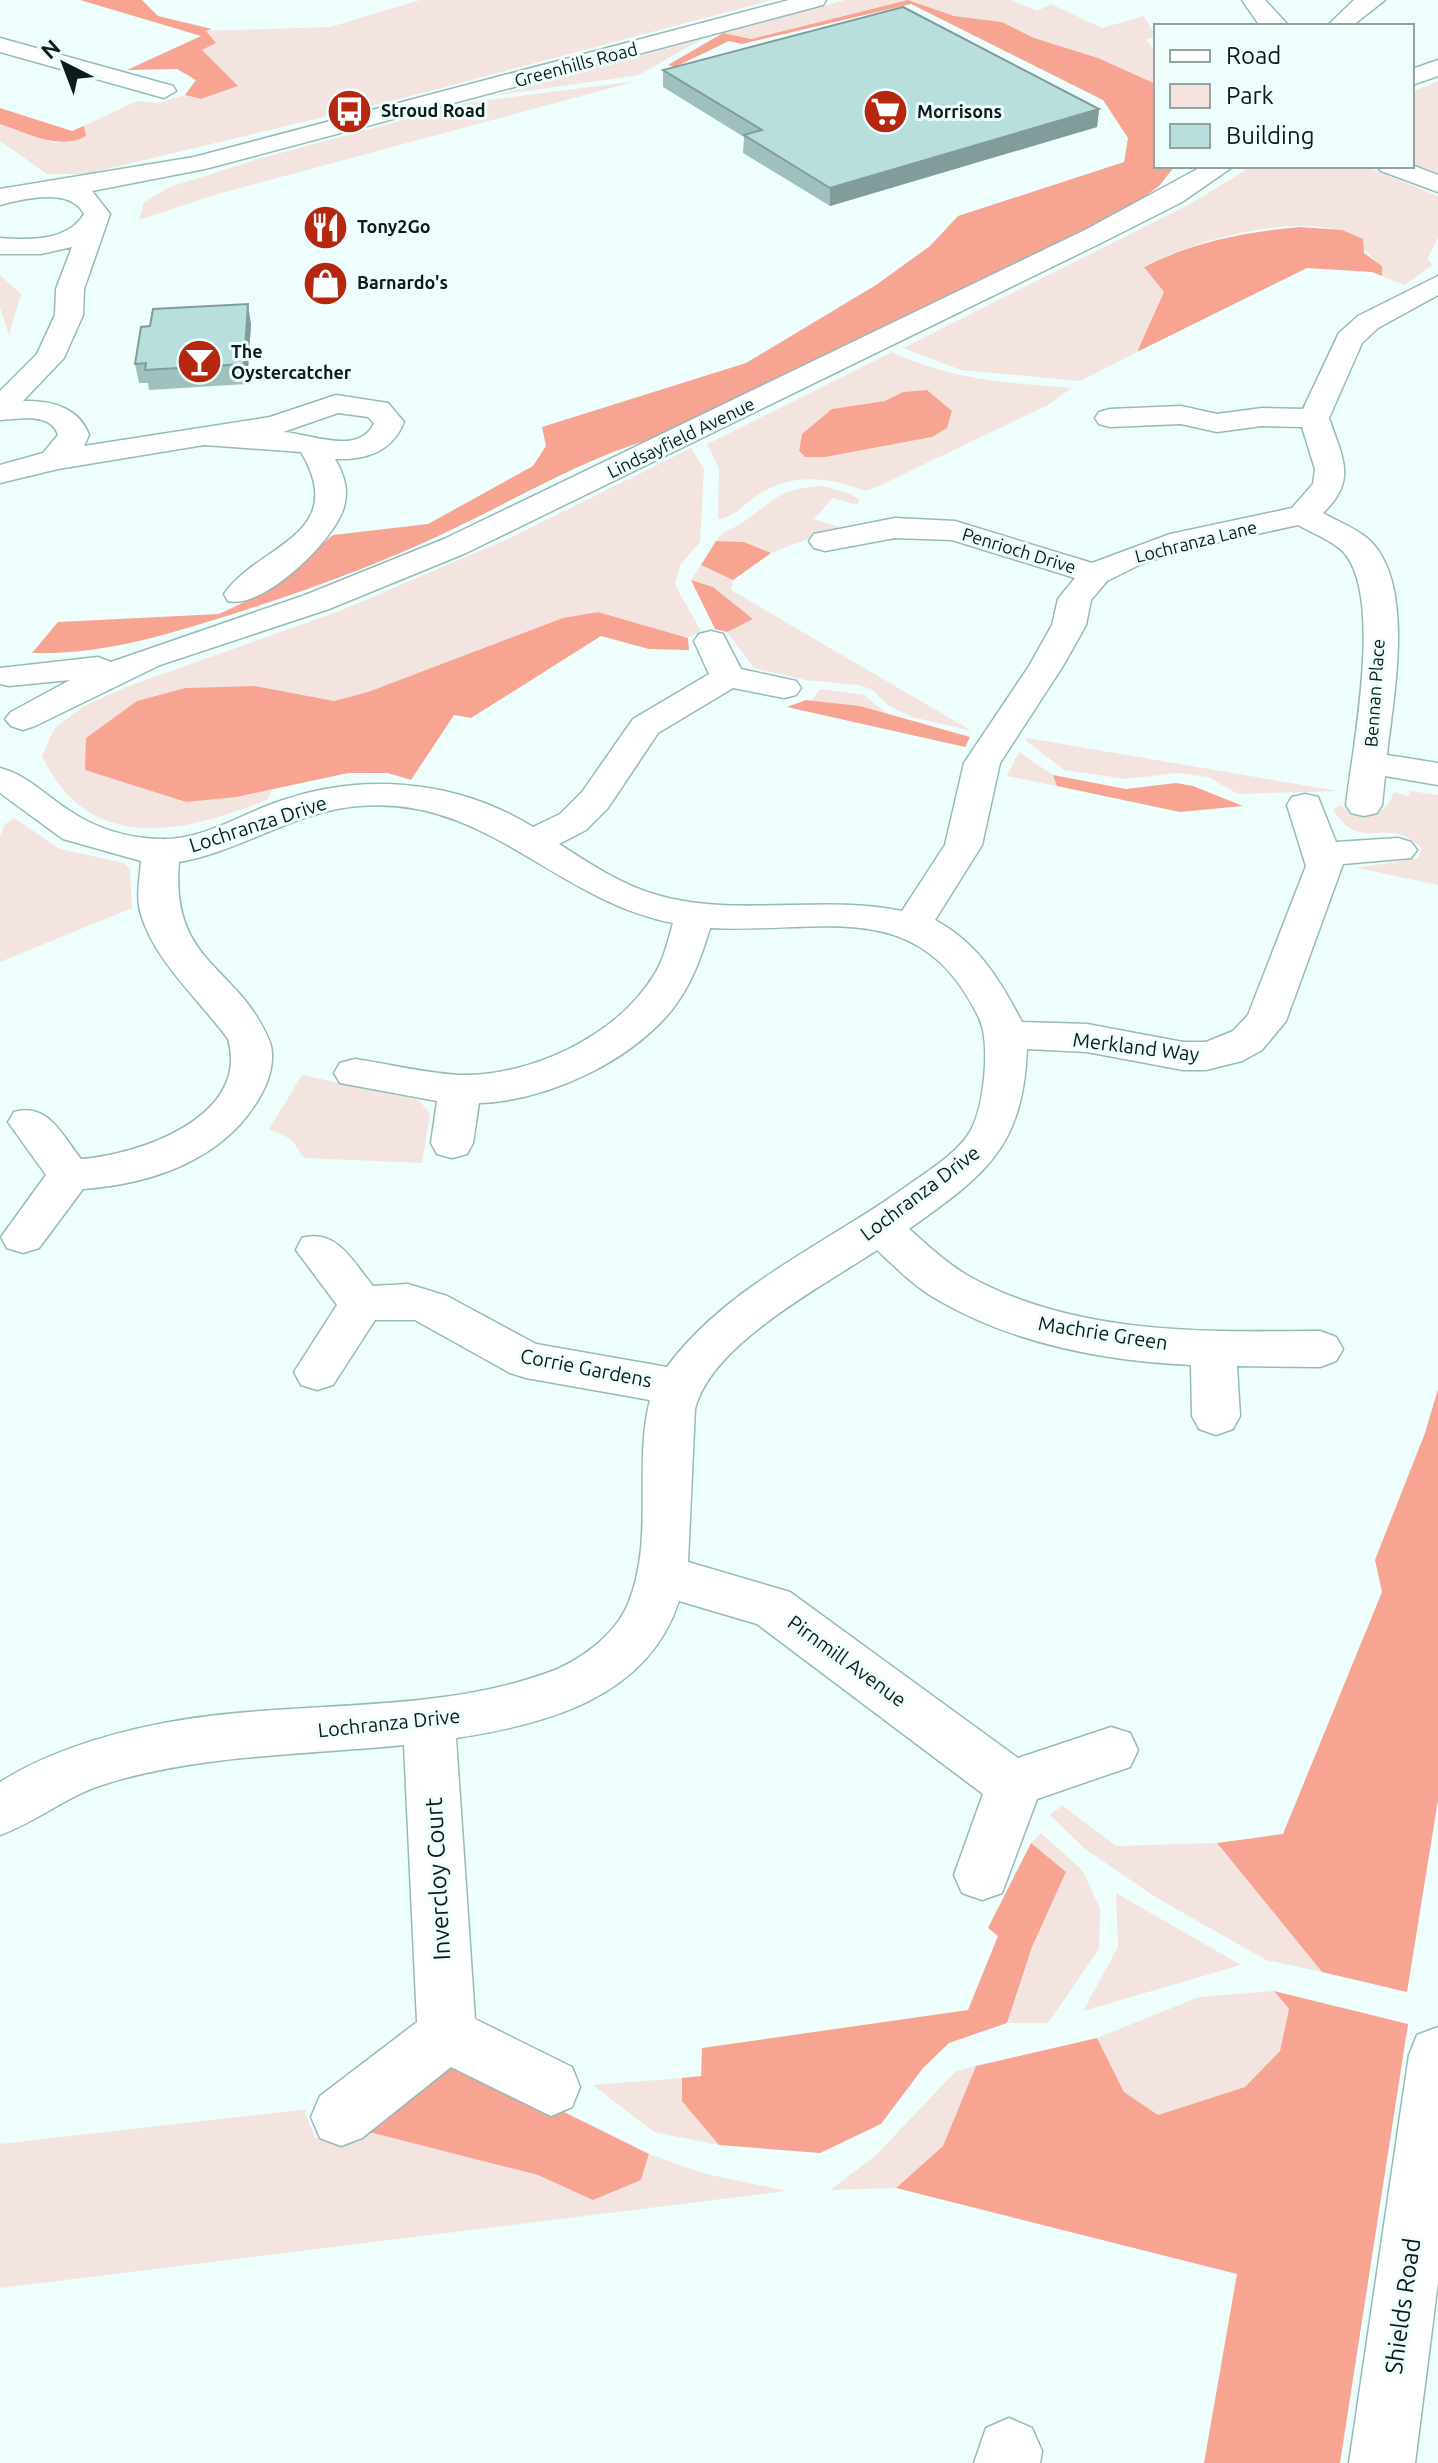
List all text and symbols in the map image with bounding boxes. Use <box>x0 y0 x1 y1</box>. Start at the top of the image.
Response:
north arrow <box>24 24 104 104</box>
legend <box>1154 24 1414 168</box>
text: N <box>36 34 65 64</box>
street label: Greenhills Road <box>512 38 639 90</box>
text: Road <box>1226 42 1281 69</box>
text: Park <box>1226 82 1274 109</box>
bus stop icon: Stroud Road <box>326 87 374 135</box>
supermarket icon: Morrisons <box>862 88 910 136</box>
place label: Stroud Road <box>381 100 486 120</box>
place label: Morrisons <box>917 101 1002 121</box>
text: Building <box>1226 122 1314 149</box>
restaurant icon: Tony2Go <box>302 203 350 251</box>
place label: Tony2Go <box>357 216 431 236</box>
shop icon: Barnardo's <box>302 259 350 307</box>
place label: Barnardo's <box>357 272 448 292</box>
bar icon: The Oystercatcher <box>176 338 224 386</box>
place label: The Oystercatcher <box>231 341 352 382</box>
street label: Lindsayfield Avenue <box>604 393 757 481</box>
street label: Lochranza Lane <box>1133 516 1259 566</box>
street label: Penrioch Drive <box>960 523 1078 577</box>
street label: Bennan Place <box>1360 638 1388 748</box>
street label: Lochranza Drive <box>186 790 329 857</box>
street label: Merkland Way <box>1071 1027 1201 1066</box>
street label: Lochranza Drive <box>856 1140 984 1245</box>
street label: Machrie Green <box>1037 1311 1169 1354</box>
street label: Corrie Gardens <box>518 1343 654 1392</box>
street label: Pirnmill Avenue <box>784 1610 911 1711</box>
street label: Lochranza Drive <box>317 1704 461 1741</box>
street label: Invercloy Court <box>420 1796 455 1961</box>
street label: Shields Road <box>1380 2236 1425 2376</box>

